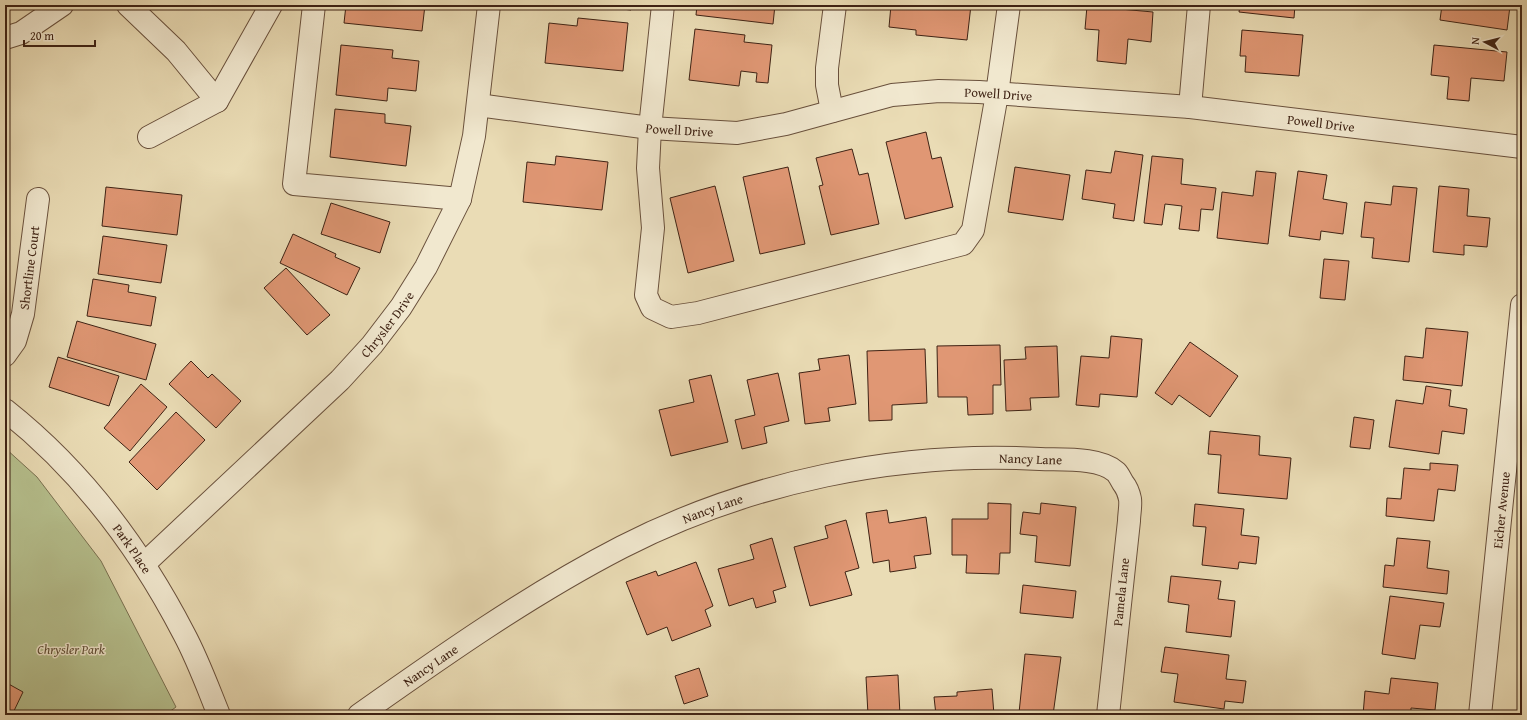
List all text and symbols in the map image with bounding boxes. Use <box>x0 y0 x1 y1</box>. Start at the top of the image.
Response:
scale bar <box>24 22 95 48</box>
north arrow <box>1465 22 1505 62</box>
text: 20 m <box>30 27 54 44</box>
text: N <box>1467 36 1484 45</box>
street label: Powell Drive <box>964 82 1033 105</box>
street label: Powell Drive <box>1286 109 1356 136</box>
street label: Powell Drive <box>644 118 714 141</box>
street label: Shortline Court <box>14 224 44 311</box>
street label: Chrysler Drive <box>356 287 418 361</box>
street label: Nancy Lane <box>999 448 1062 469</box>
street label: Eicher Avenue <box>1488 471 1514 550</box>
street label: Nancy Lane <box>679 488 745 528</box>
street label: Park Place <box>109 520 156 577</box>
street label: Pamela Lane <box>1108 557 1134 627</box>
street label: Nancy Lane <box>399 639 462 691</box>
park label: Chrysler Park <box>37 640 105 659</box>

